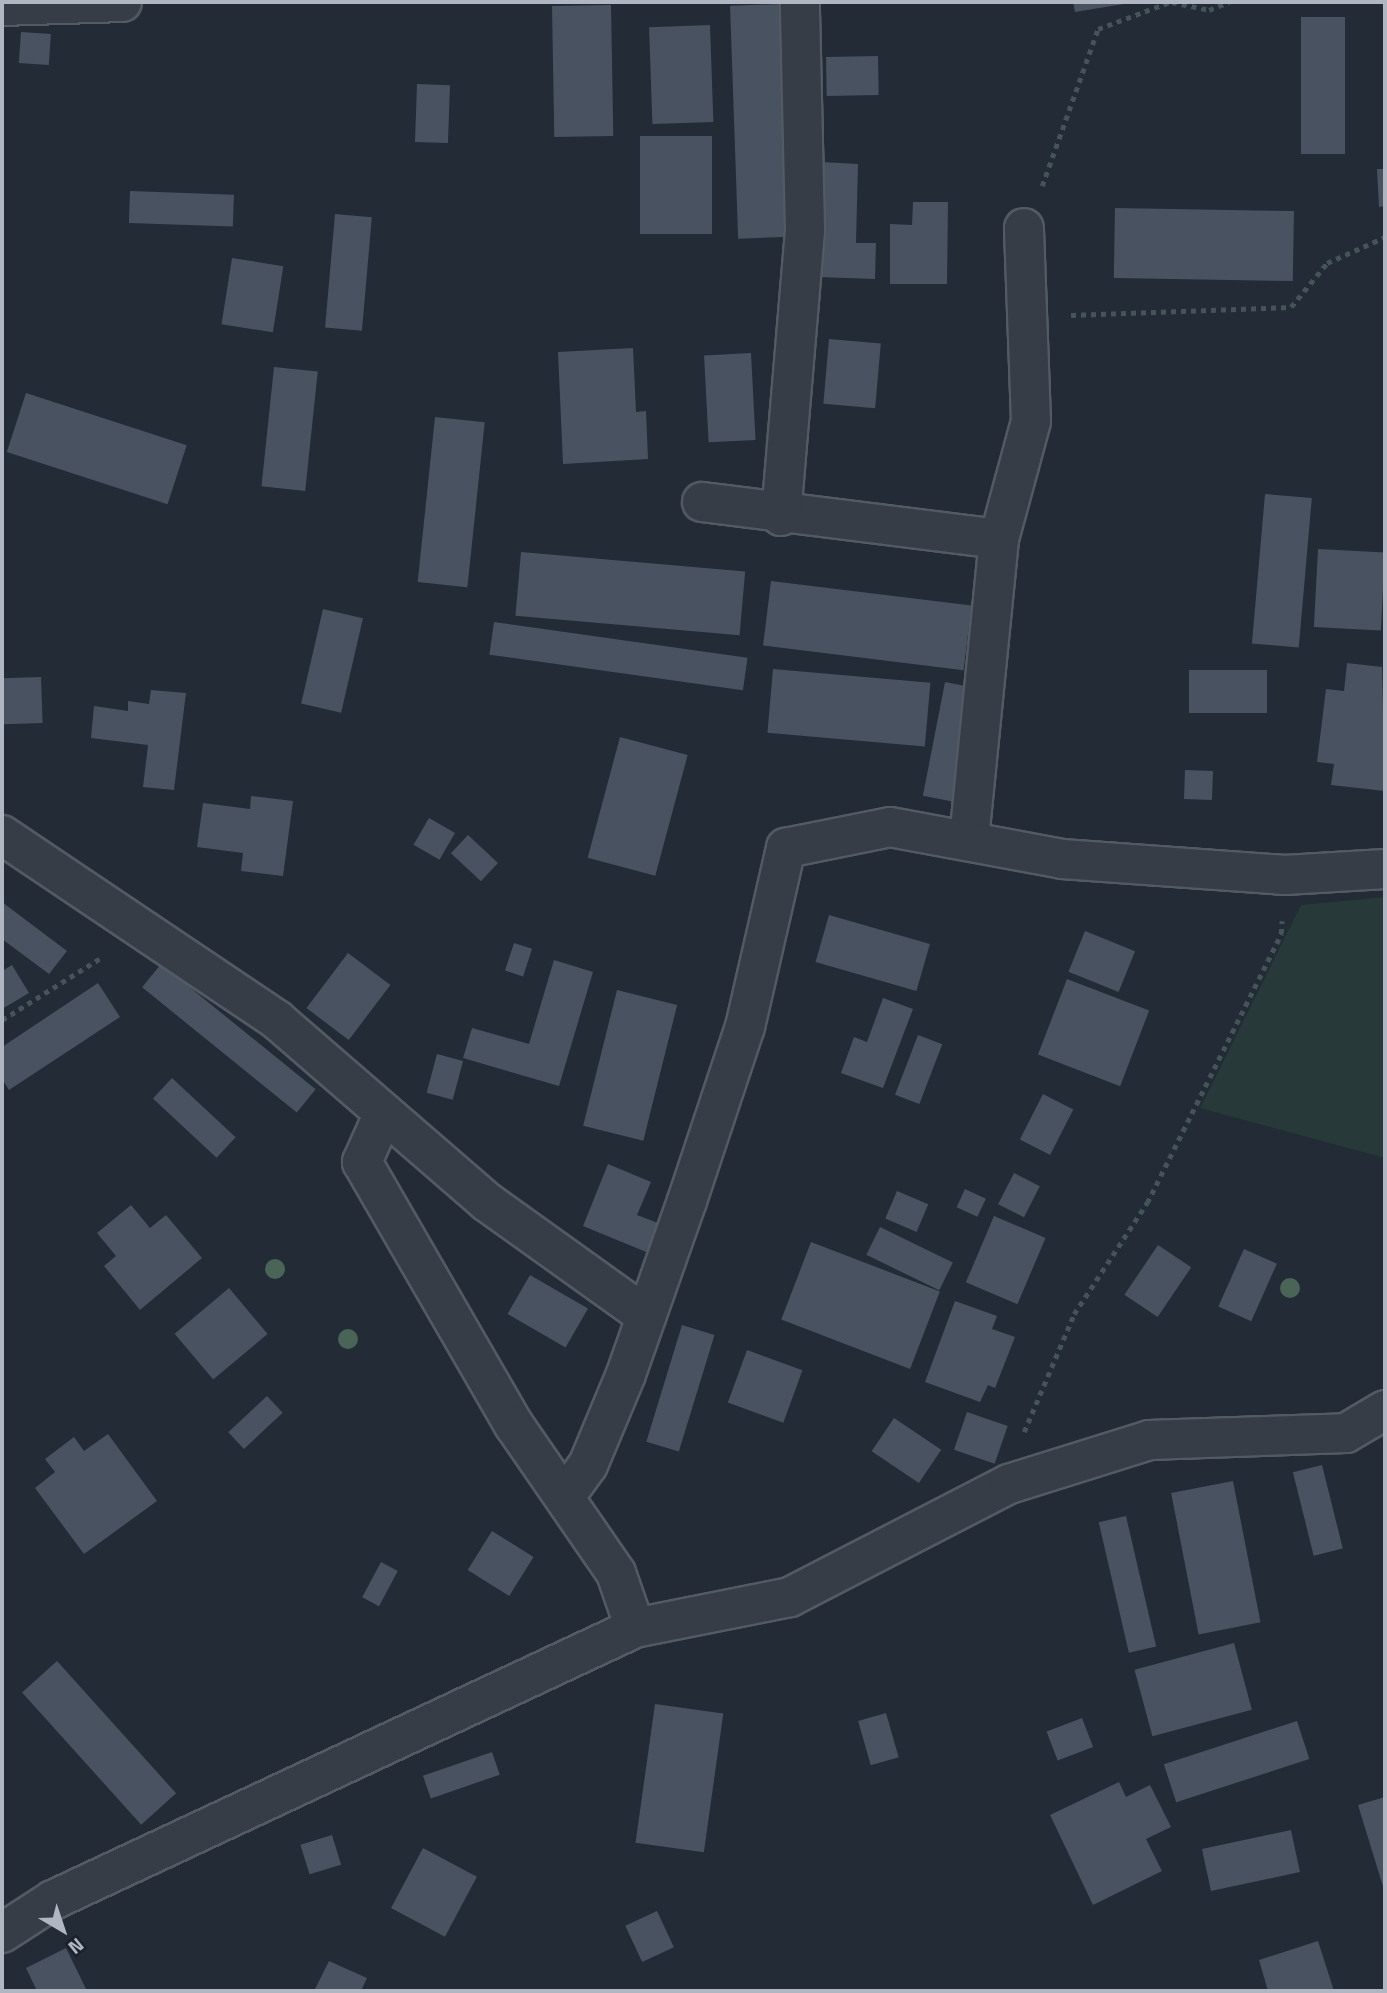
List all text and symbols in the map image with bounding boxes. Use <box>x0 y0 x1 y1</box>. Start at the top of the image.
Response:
north arrow <box>28 1895 98 1965</box>
text: N <box>62 1931 91 1962</box>

